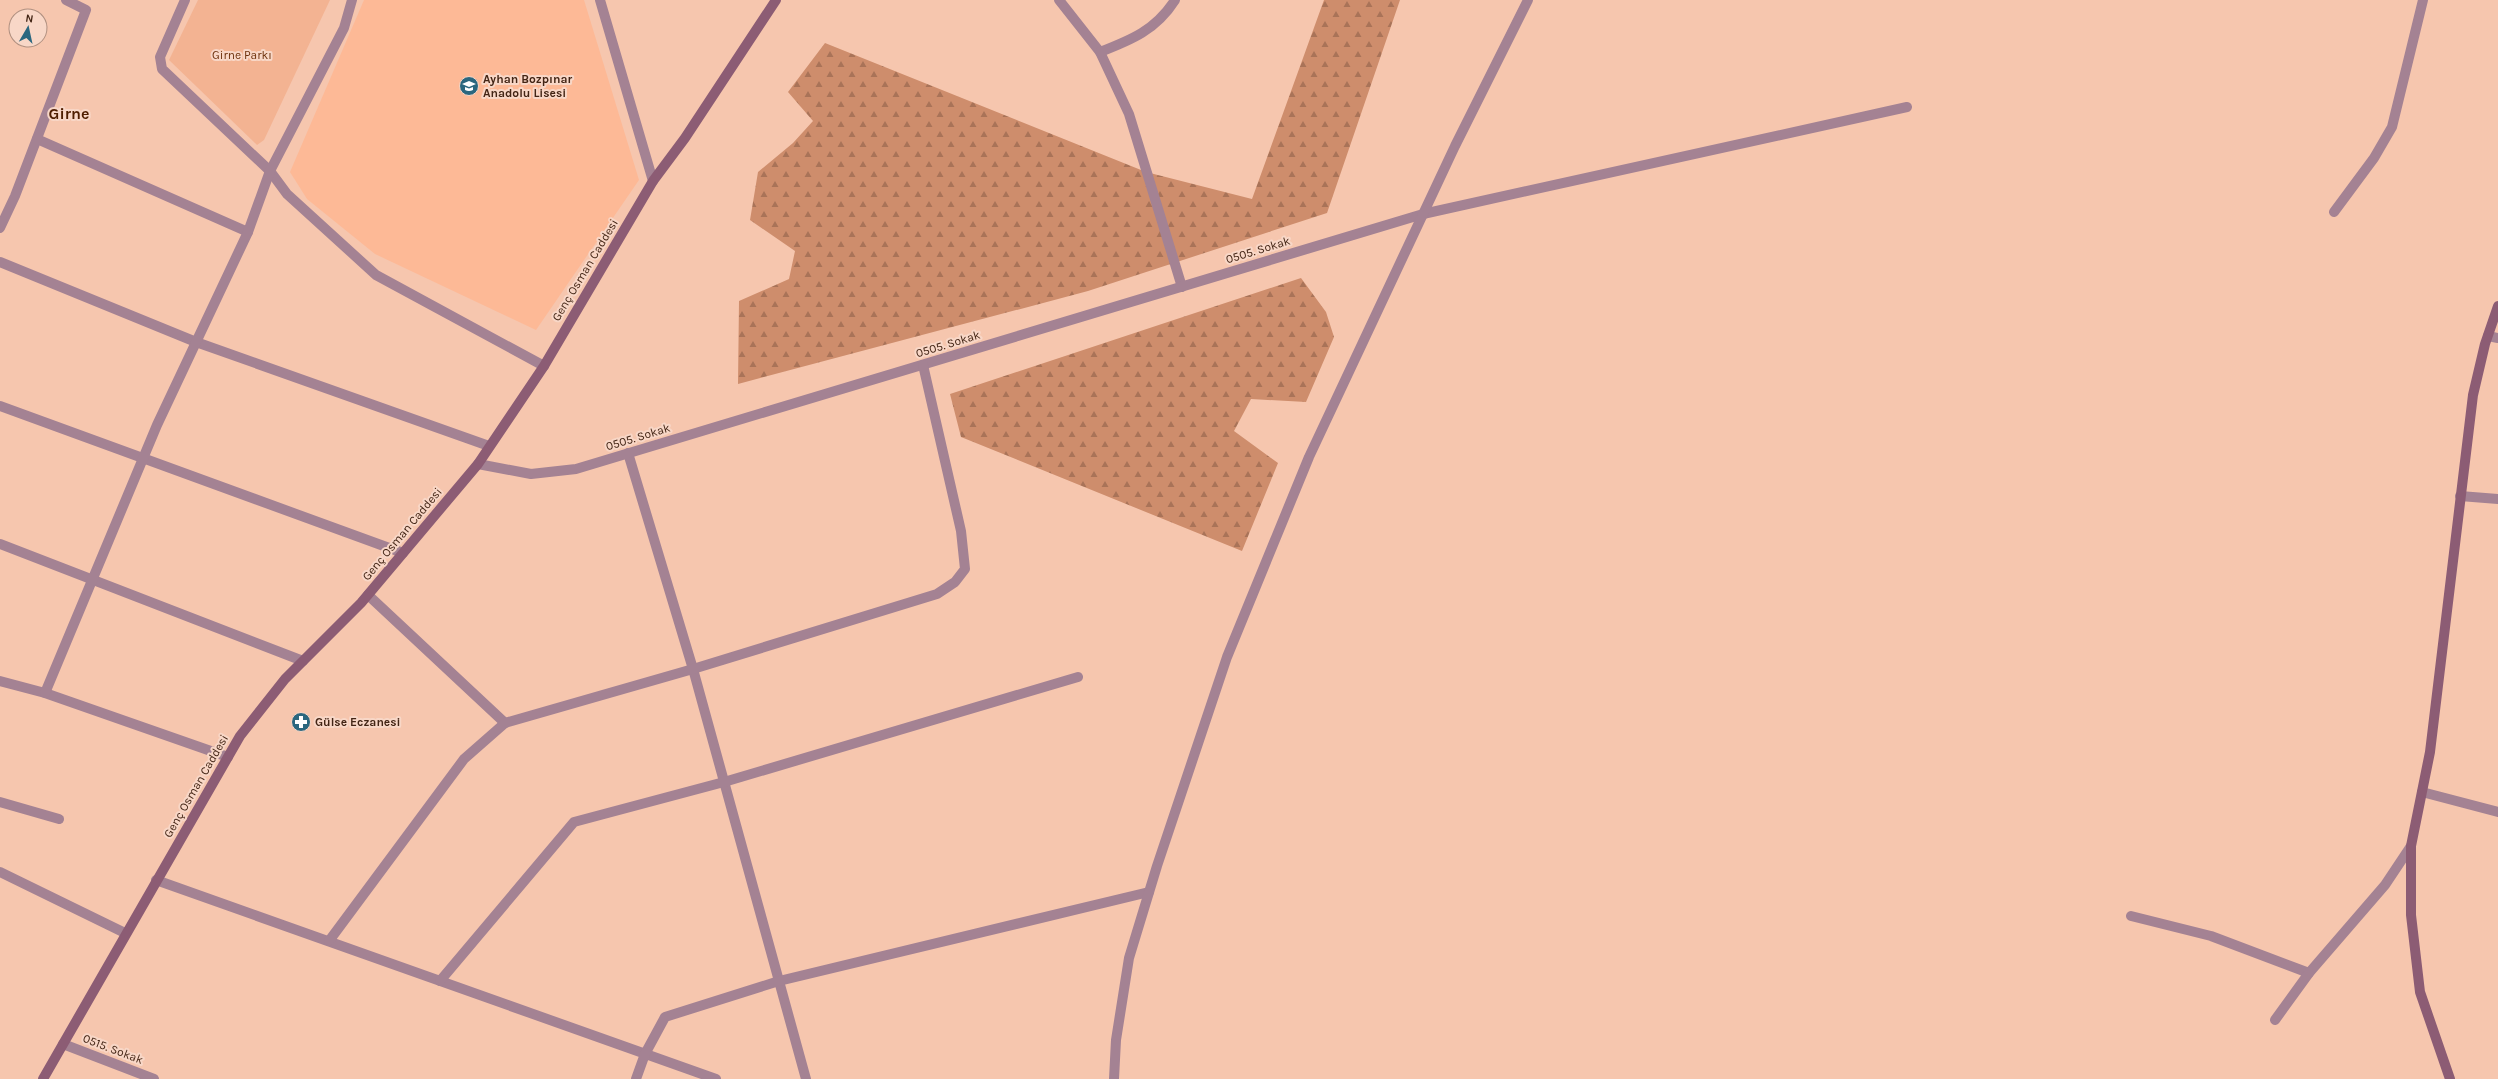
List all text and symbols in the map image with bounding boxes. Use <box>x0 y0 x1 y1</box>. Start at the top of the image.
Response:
north arrow <box>8 8 48 48</box>
text: N <box>25 12 34 26</box>
park label: Girne Parkı <box>212 48 272 62</box>
place label: Ayhan Bozpınar Anadolu Lisesi <box>483 72 572 100</box>
school or university icon: Ayhan Bozpınar Anadolu Lisesi <box>458 75 480 97</box>
district label: Girne <box>49 104 89 123</box>
street label: Genç Osman Caddesi <box>549 217 621 323</box>
street label: 0505. Sokak <box>1224 233 1292 266</box>
street label: 0505. Sokak <box>914 327 982 360</box>
street label: 0505. Sokak <box>604 420 672 453</box>
street label: Genç Osman Caddesi <box>359 485 445 583</box>
pharmacy icon: Gülse Eczanesi <box>290 711 312 733</box>
place label: Gülse Eczanesi <box>315 715 400 729</box>
street label: Genç Osman Caddesi <box>161 732 231 840</box>
street label: 0515. Sokak <box>81 1031 145 1067</box>

